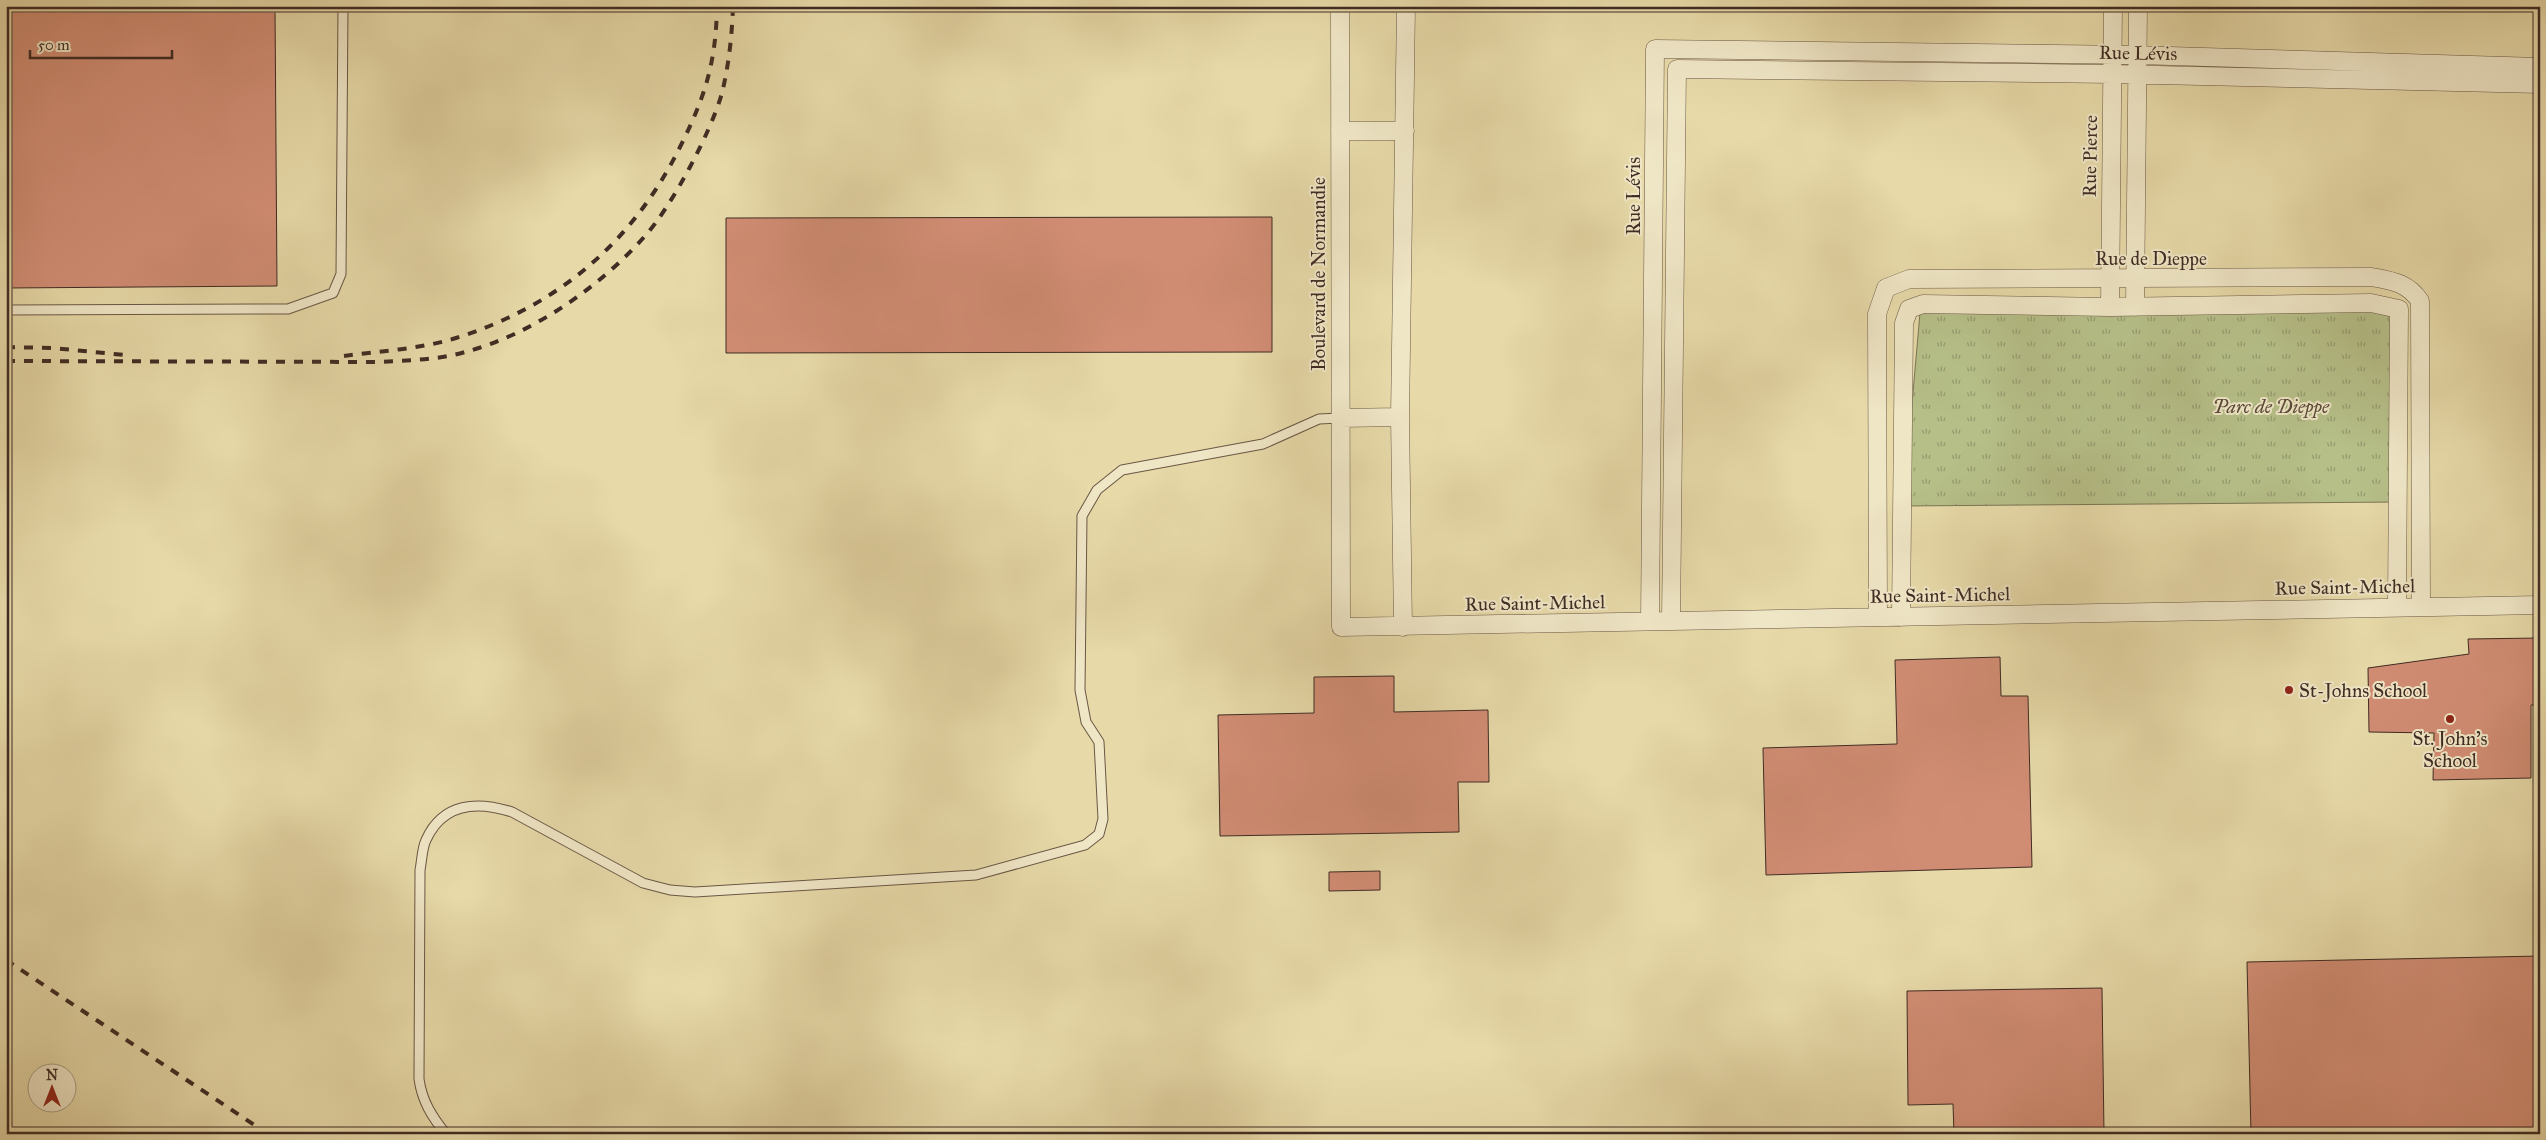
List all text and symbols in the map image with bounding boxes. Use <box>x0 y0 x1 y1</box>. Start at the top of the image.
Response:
scale bar <box>30 28 172 60</box>
text: 50 m <box>38 36 70 54</box>
street label: Rue Lévis <box>2099 41 2178 65</box>
street label: Rue Pierce <box>2078 115 2102 197</box>
street label: Rue Lévis <box>1622 157 1645 235</box>
street label: Boulevard de Normandie <box>1307 177 1330 371</box>
street label: Rue de Dieppe <box>2095 247 2207 270</box>
park label: Parc de Dieppe <box>2213 395 2330 419</box>
street label: Rue Saint-Michel <box>2275 574 2416 600</box>
street label: Rue Saint-Michel <box>1870 582 2011 608</box>
street label: Rue Saint-Michel <box>1465 590 1606 616</box>
place label: St-Johns School <box>2299 679 2428 703</box>
marker: St-Johns School <box>2283 684 2295 696</box>
marker: St. John's School <box>2444 713 2456 725</box>
place label: St. John's School <box>2413 727 2488 772</box>
north arrow <box>28 1062 78 1112</box>
text: N <box>46 1067 58 1084</box>

